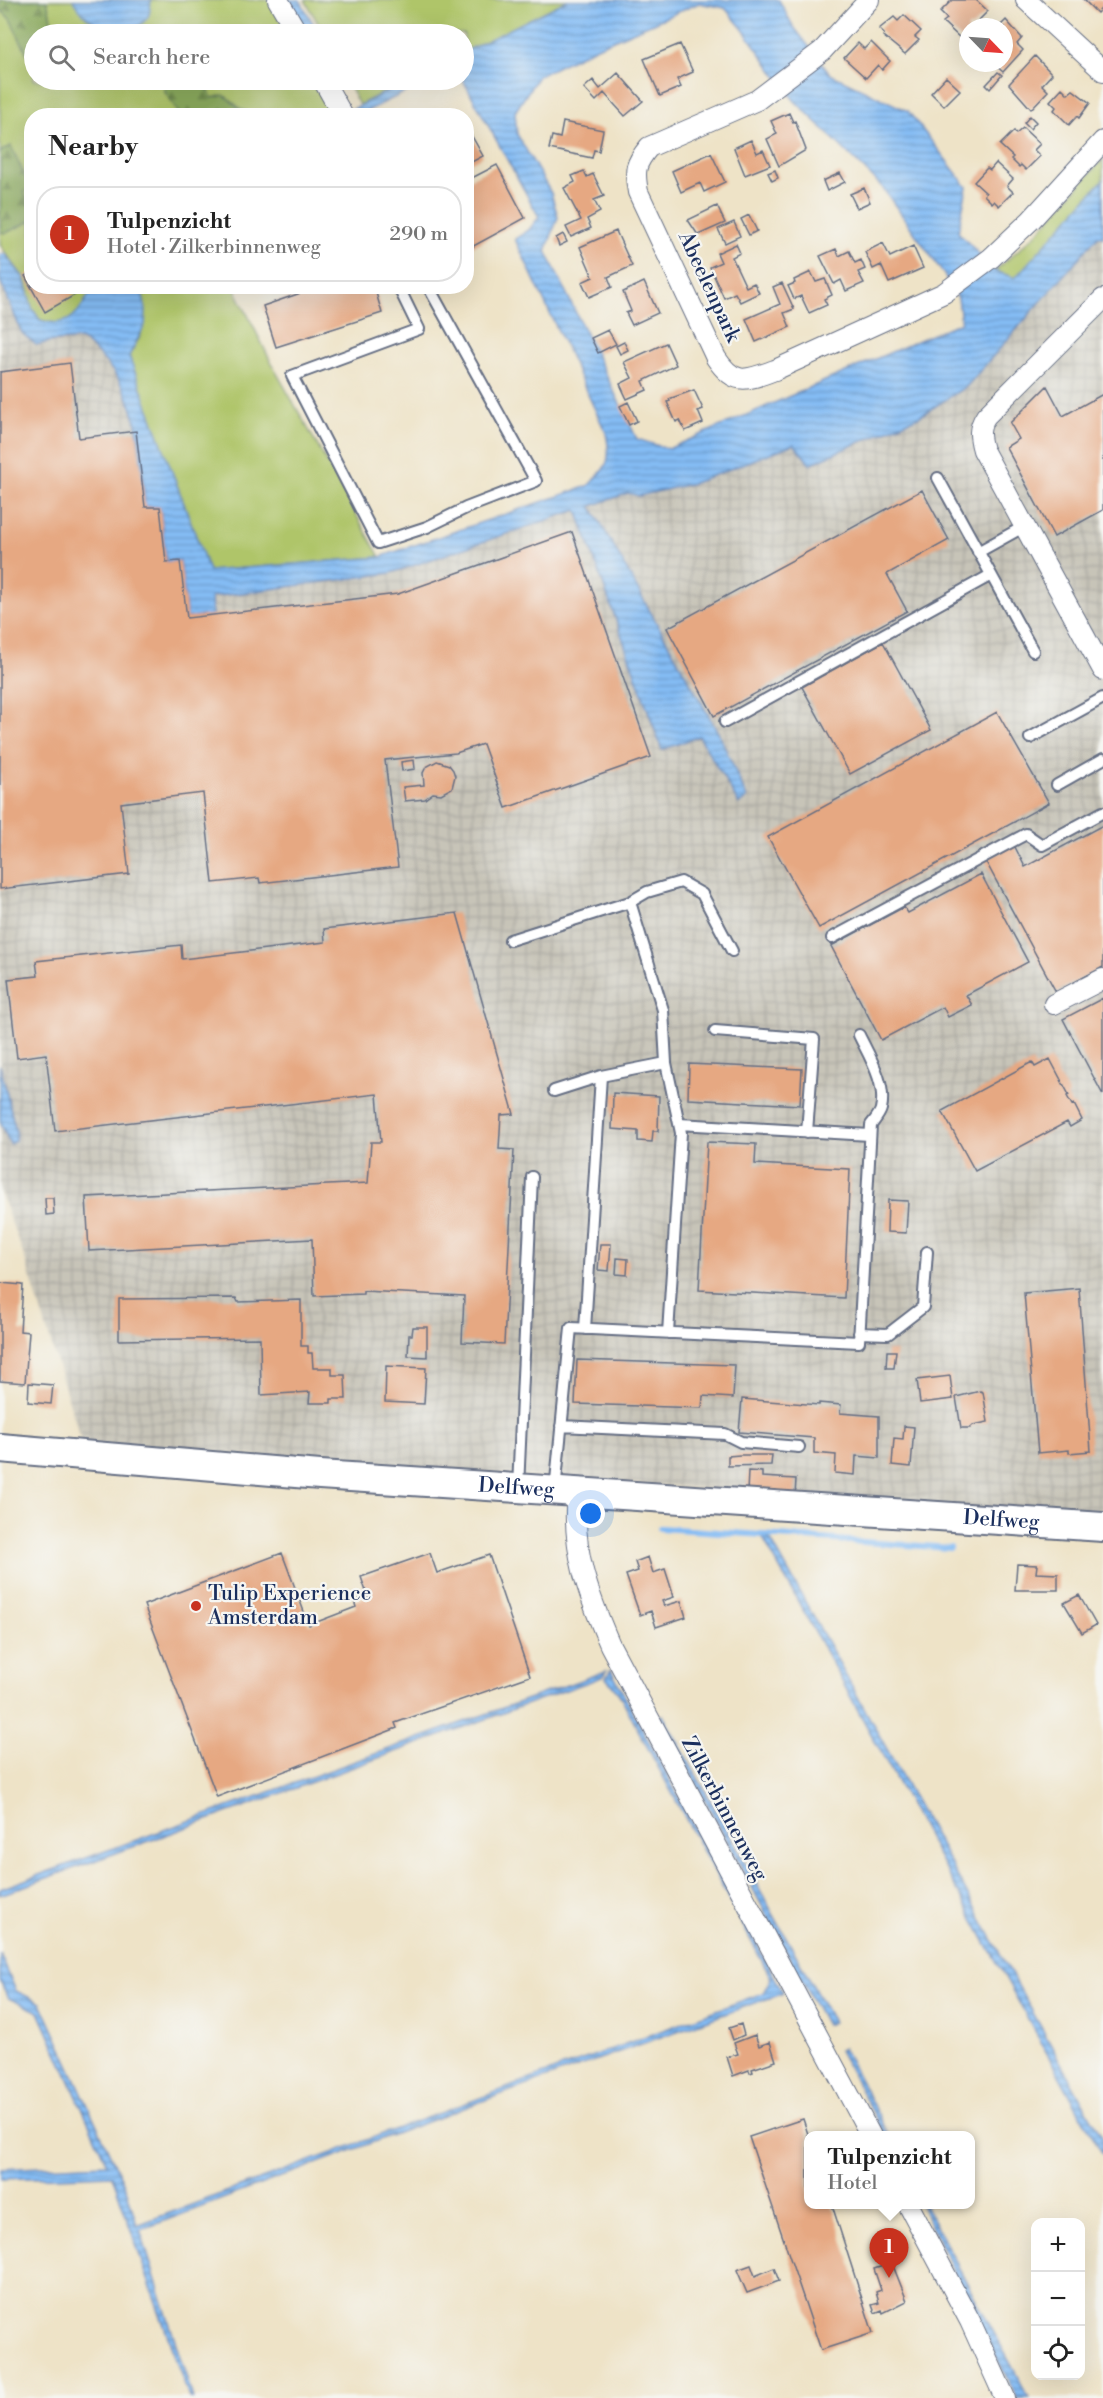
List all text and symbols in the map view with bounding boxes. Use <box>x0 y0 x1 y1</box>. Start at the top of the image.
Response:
north arrow <box>959 18 1013 72</box>
search box <box>24 24 474 90</box>
icon: search <box>45 41 78 74</box>
text: Search here <box>93 44 210 71</box>
text: Nearby <box>48 131 138 163</box>
text: Tulpenzicht <box>107 208 231 235</box>
text: 1 <box>65 222 74 247</box>
text: 290 m <box>390 222 448 247</box>
street label: Abeelenpark <box>672 227 746 347</box>
text: Hotel · Zilkerbinnenweg <box>107 235 321 260</box>
street label: Delfweg <box>477 1473 556 1504</box>
your location <box>576 1499 605 1528</box>
street label: Delfweg <box>962 1505 1041 1536</box>
place label: Tulip Experience Amsterdam <box>207 1581 371 1631</box>
marker: Tulip Experience Amsterdam <box>189 1599 203 1613</box>
street label: Zilkerbinnenweg <box>675 1732 773 1886</box>
popup <box>804 2131 975 2209</box>
text: Tulpenzicht <box>827 2144 952 2171</box>
text: Hotel <box>827 2171 878 2196</box>
map controls <box>1031 2218 1085 2380</box>
button: + <box>1031 2218 1085 2272</box>
pin: 1 <box>870 2228 908 2278</box>
button: − <box>1031 2272 1085 2326</box>
button: locate <box>1031 2326 1085 2380</box>

